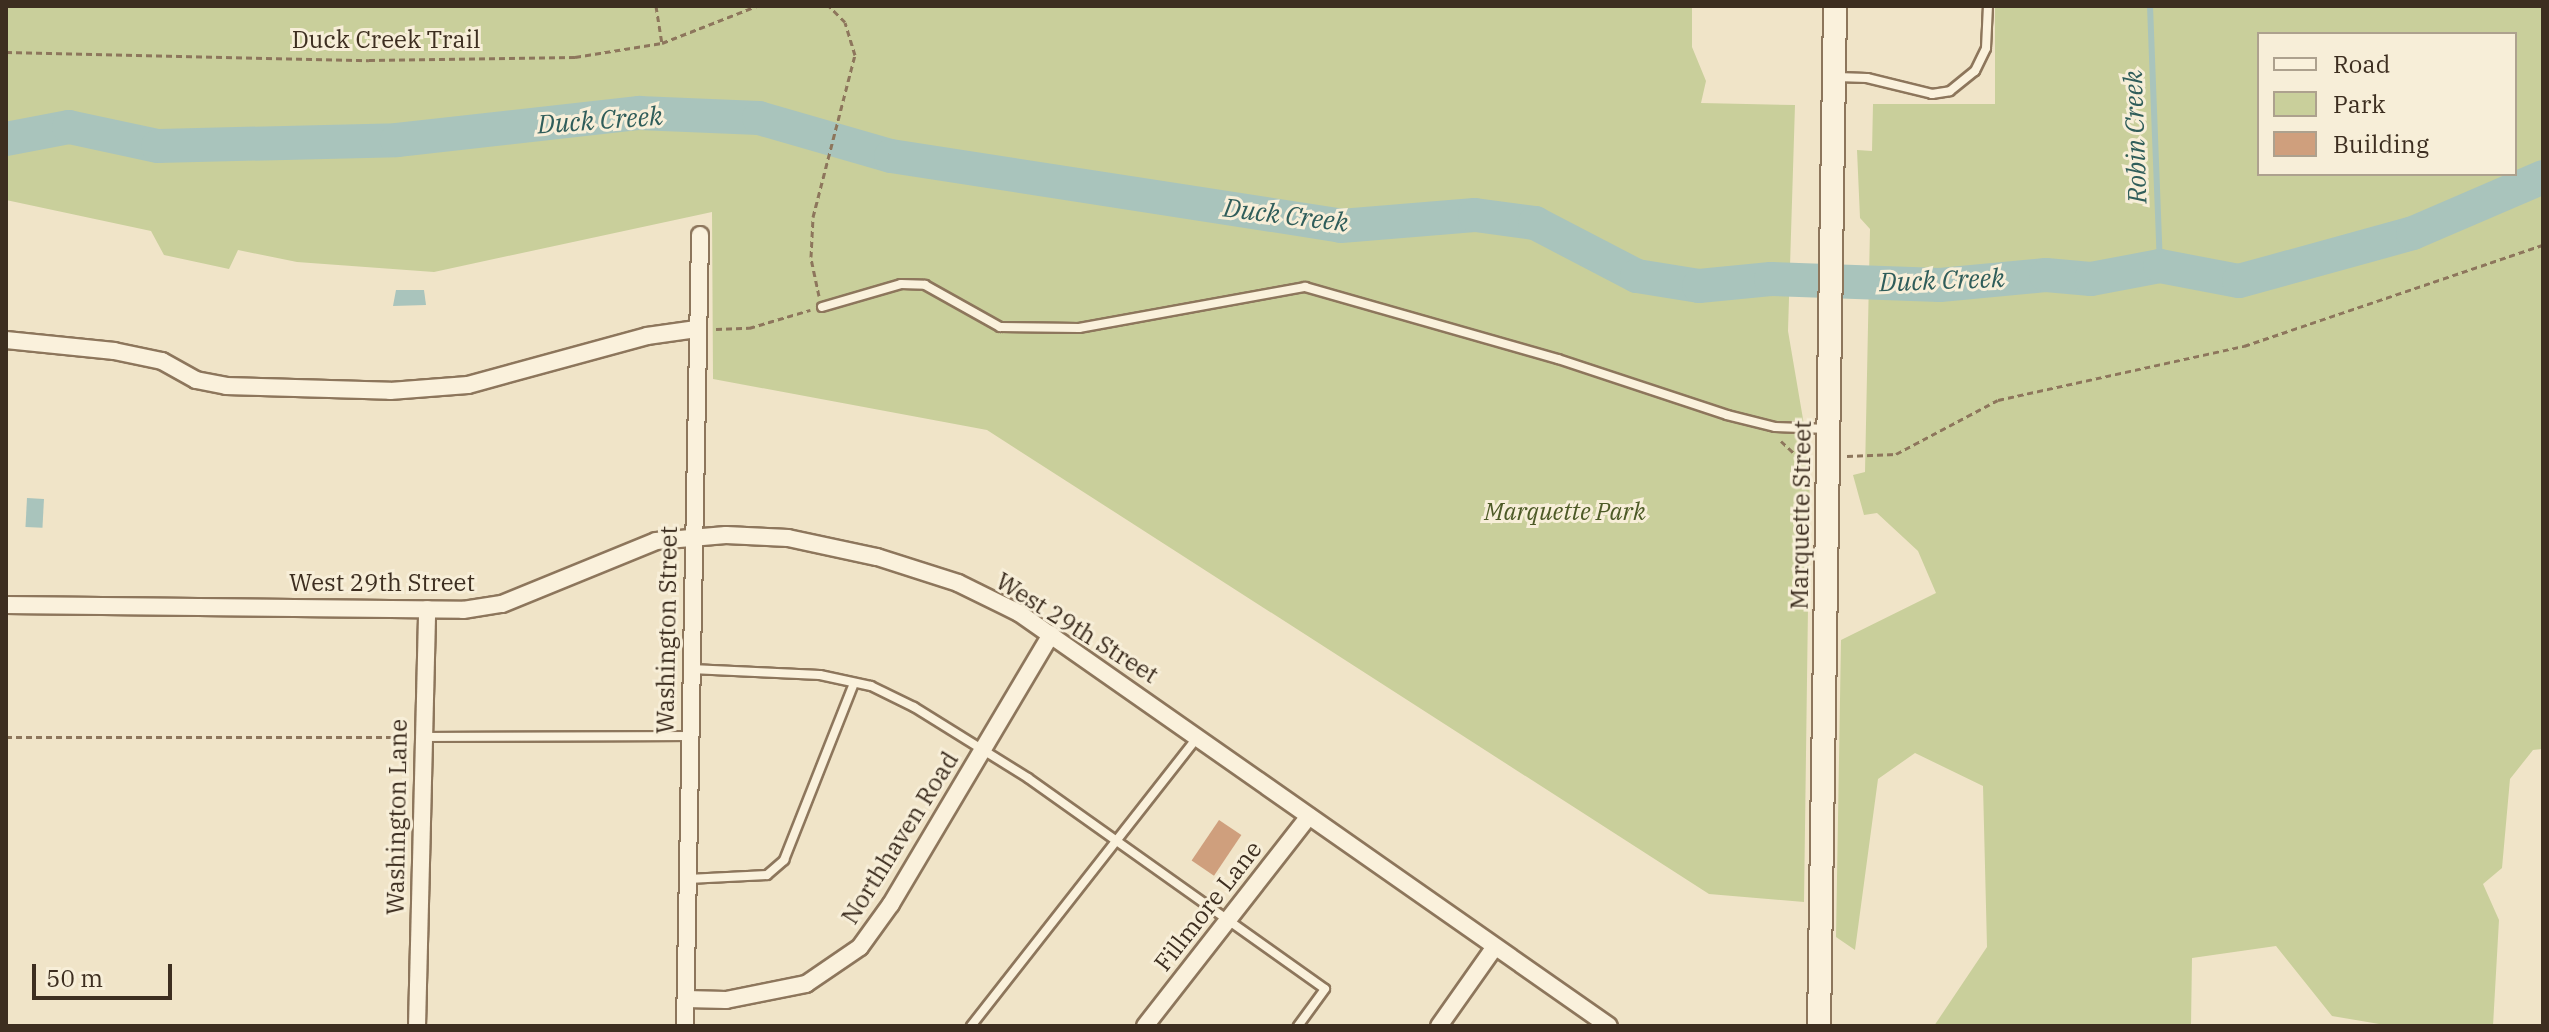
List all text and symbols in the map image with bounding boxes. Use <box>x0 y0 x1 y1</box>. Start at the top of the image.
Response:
street label: Duck Creek Trail <box>292 26 480 54</box>
legend <box>2257 32 2517 176</box>
text: Road <box>2333 48 2390 80</box>
water label: Robin Creek <box>2117 70 2153 204</box>
text: Park <box>2333 88 2385 120</box>
water label: Duck Creek <box>536 100 664 140</box>
text: Building <box>2333 128 2429 160</box>
water label: Duck Creek <box>1222 192 1350 238</box>
water label: Duck Creek <box>1879 262 2005 298</box>
street label: Marquette Street <box>1785 420 1817 610</box>
park label: Marquette Park <box>1484 498 1646 526</box>
street label: Washington Street <box>651 526 683 734</box>
street label: West 29th Street <box>991 567 1163 689</box>
street label: West 29th Street <box>289 569 475 597</box>
street label: Washington Lane <box>381 719 413 915</box>
street label: Northhaven Road <box>835 747 965 929</box>
street label: Fillmore Lane <box>1148 835 1268 977</box>
scale bar <box>36 948 176 998</box>
text: 50 m <box>46 962 103 994</box>

